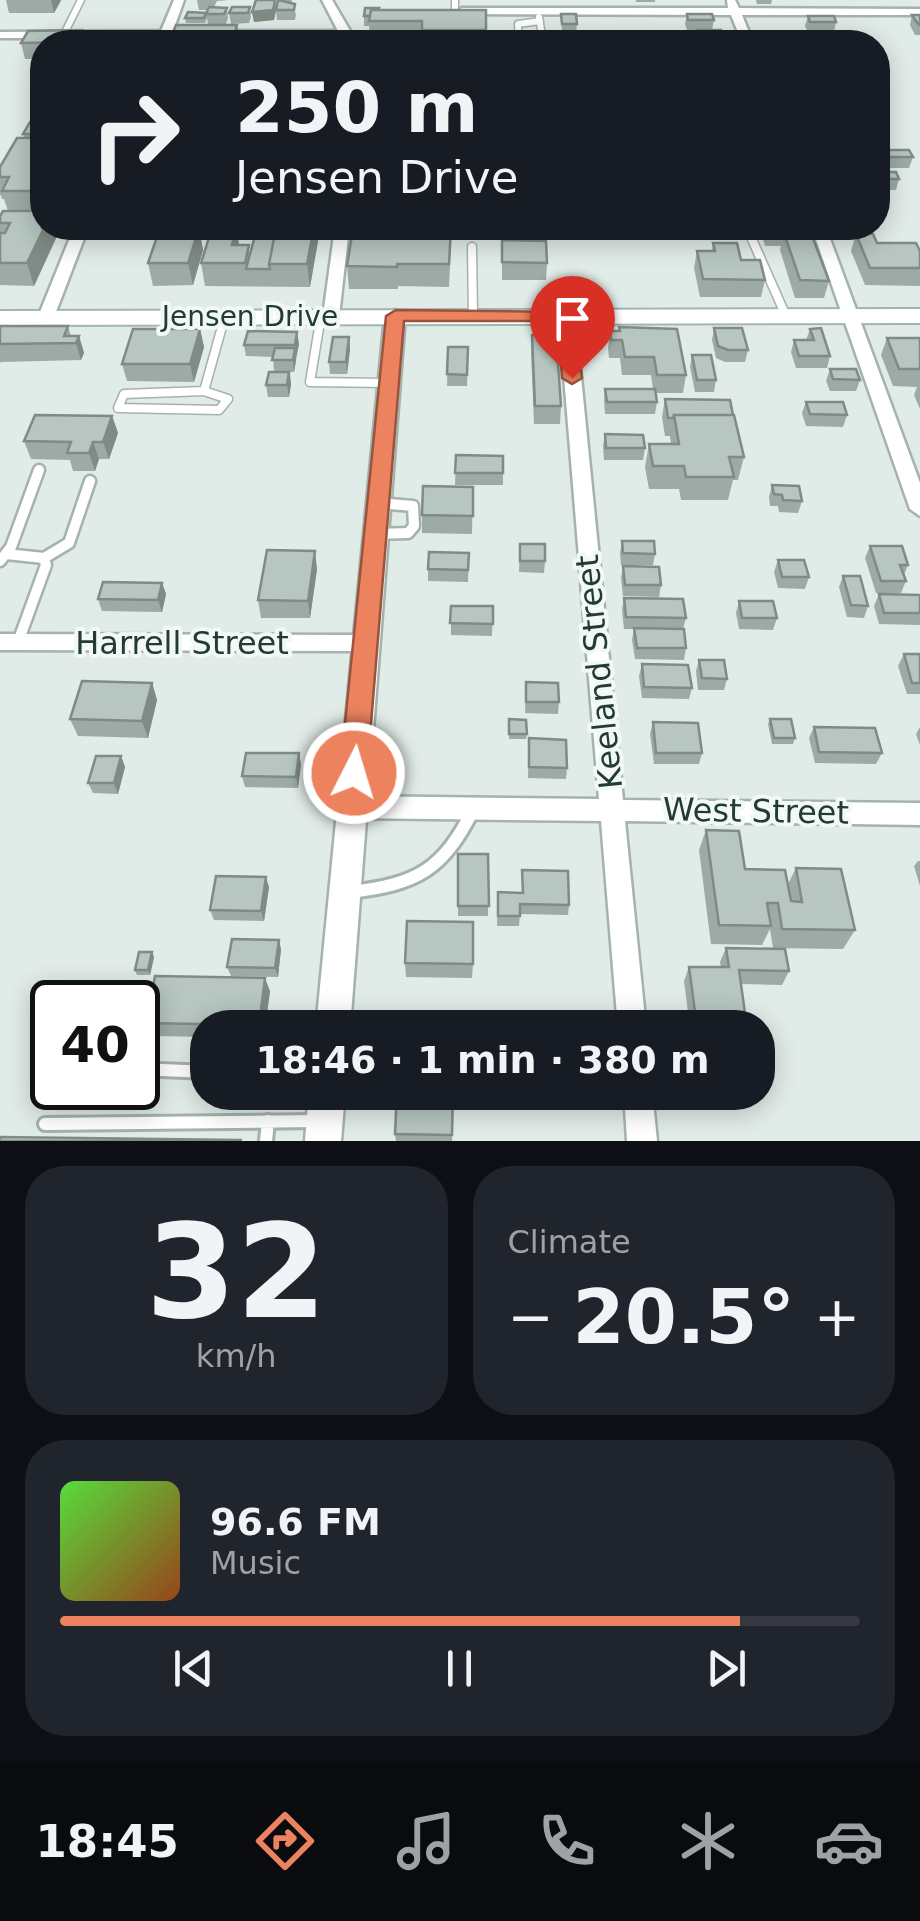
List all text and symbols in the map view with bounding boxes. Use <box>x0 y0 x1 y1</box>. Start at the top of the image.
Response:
text: 250 m <box>235 67 478 149</box>
icon: right <box>70 70 200 200</box>
text: Jensen Drive <box>235 151 518 204</box>
pin <box>530 276 615 379</box>
icon: arrive <box>545 291 600 346</box>
street label: Jensen Drive <box>160 300 338 333</box>
street label: Keeland Street <box>568 553 630 791</box>
street label: Harrell Street <box>75 624 289 662</box>
position arrow <box>302 721 406 825</box>
street label: West Street <box>663 790 849 832</box>
speed limit sign: 40 <box>30 980 160 1110</box>
text: 18:46 · 1 min · 380 m <box>255 1038 710 1082</box>
text: 32 <box>146 1196 327 1348</box>
text: Climate <box>508 1223 631 1261</box>
text: 20.5° <box>572 1273 795 1361</box>
text: − <box>508 1285 554 1349</box>
text: + <box>814 1285 860 1349</box>
text: km/h <box>196 1337 277 1375</box>
text: 96.6 FM <box>210 1500 381 1544</box>
text: Music <box>210 1544 301 1582</box>
icon: previous <box>166 1641 221 1696</box>
icon: pause <box>432 1641 487 1696</box>
icon: next <box>699 1641 754 1696</box>
icon: directions <box>250 1806 320 1876</box>
icon: music <box>391 1806 461 1876</box>
icon: phone <box>532 1806 602 1876</box>
icon: climate <box>673 1806 743 1876</box>
icon: car <box>814 1806 884 1876</box>
text: 18:45 <box>36 1815 179 1868</box>

